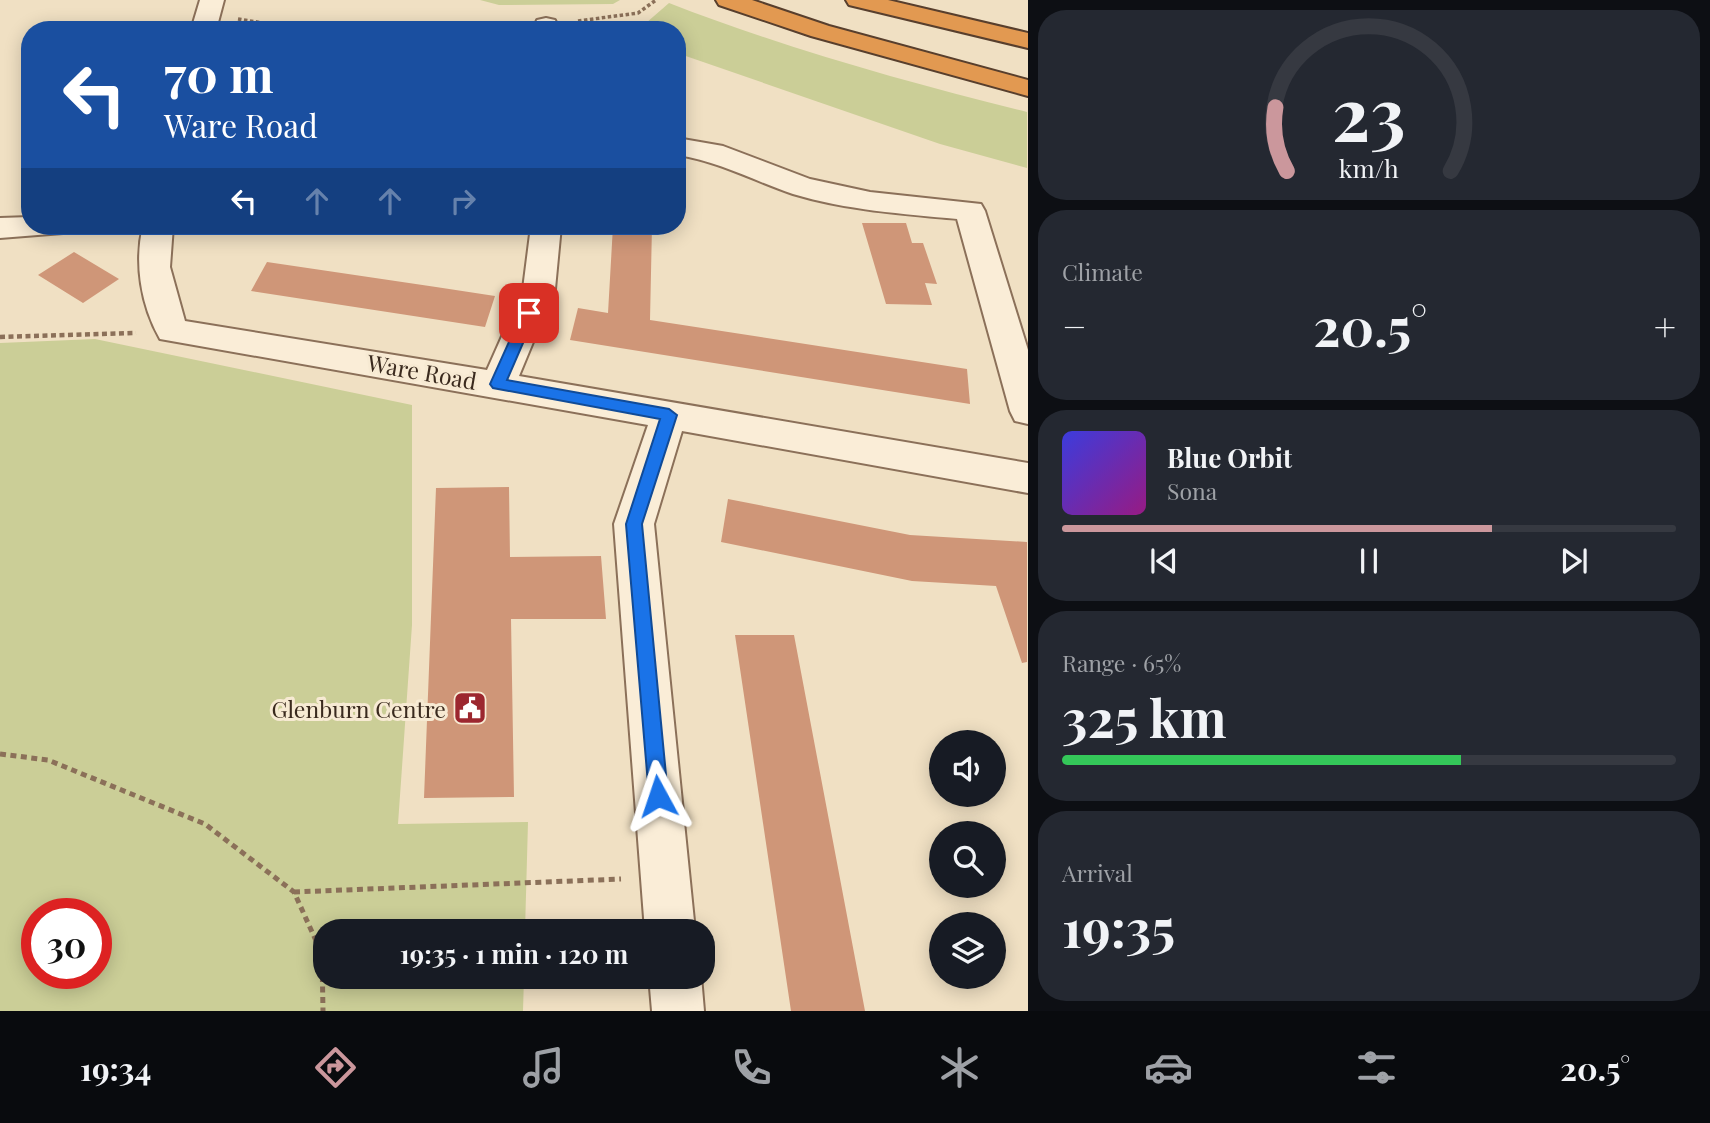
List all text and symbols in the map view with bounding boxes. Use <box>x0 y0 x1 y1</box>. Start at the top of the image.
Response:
text: 70 m <box>164 40 274 105</box>
icon: left <box>49 49 140 140</box>
text: 23 <box>1332 62 1406 159</box>
text: Ware Road <box>164 103 318 146</box>
text: km/h <box>1339 151 1399 184</box>
icon: left <box>225 182 263 220</box>
icon: ahead <box>298 182 336 220</box>
icon: ahead <box>371 182 409 220</box>
icon: right <box>444 182 482 220</box>
text: Climate <box>1062 256 1143 287</box>
pin <box>499 283 559 343</box>
text: 20.5° <box>1313 291 1427 360</box>
icon: arrive <box>510 294 548 332</box>
text: − <box>1062 300 1087 351</box>
text: + <box>1654 300 1676 351</box>
street label: Ware Road <box>364 346 479 396</box>
text: Blue Orbit <box>1167 440 1292 475</box>
text: Sona <box>1167 475 1217 506</box>
icon: previous <box>1145 542 1183 580</box>
icon: pause <box>1350 542 1388 580</box>
icon: next <box>1555 542 1593 580</box>
text: Range · 65% <box>1062 647 1181 678</box>
text: 325 km <box>1062 682 1227 751</box>
public building icon: Glenburn Centre <box>451 689 489 727</box>
place label: Glenburn Centre <box>271 693 446 724</box>
map controls <box>929 730 1006 989</box>
button: sound <box>929 730 1006 807</box>
position arrow <box>621 759 695 833</box>
button: search <box>929 821 1006 898</box>
text: Arrival <box>1062 857 1133 888</box>
text: 19:35 <box>1062 892 1175 961</box>
speed limit sign: 30 <box>21 898 112 989</box>
button: layers <box>929 912 1006 989</box>
text: 19:35 · 1 min · 120 m <box>400 936 628 971</box>
icon: directions <box>311 1043 360 1092</box>
icon: music <box>519 1043 568 1092</box>
icon: phone <box>727 1043 776 1092</box>
icon: climate <box>935 1043 984 1092</box>
icon: car <box>1144 1043 1193 1092</box>
icon: filters <box>1352 1043 1401 1092</box>
text: 19:34 <box>80 1046 151 1089</box>
text: 20.5° <box>1560 1046 1630 1089</box>

